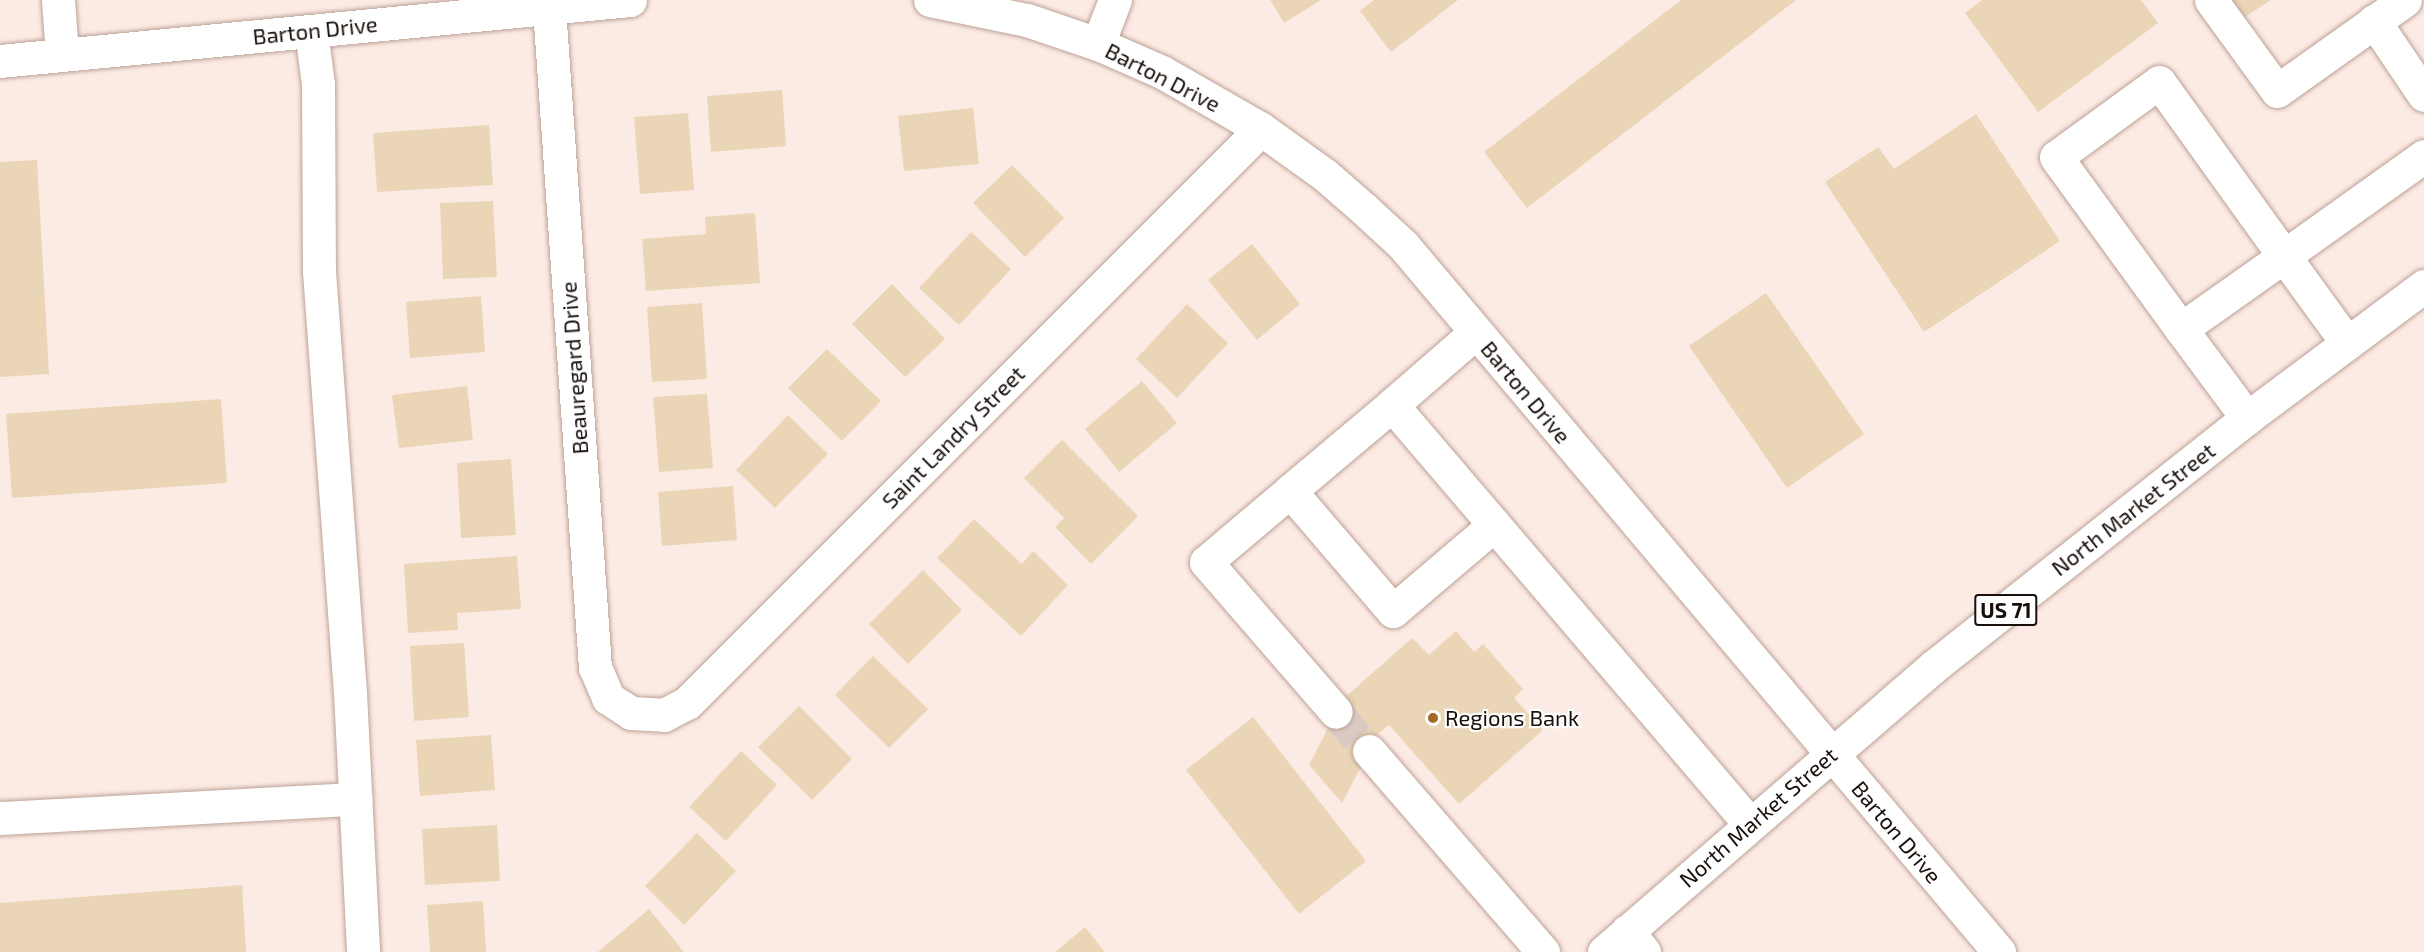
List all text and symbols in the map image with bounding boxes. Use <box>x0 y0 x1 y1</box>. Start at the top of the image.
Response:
street label: Barton Drive <box>251 10 379 50</box>
street label: Barton Drive <box>1101 37 1225 117</box>
street label: Beauregard Drive <box>555 281 593 455</box>
street label: Barton Drive <box>1476 336 1576 448</box>
street label: Saint Landry Street <box>876 360 1030 514</box>
street label: North Market Street <box>2046 437 2220 581</box>
road number: US 71 <box>1973 592 2039 628</box>
place label: Regions Bank <box>1445 705 1579 731</box>
marker: Regions Bank <box>1426 711 1440 725</box>
street label: North Market Street <box>1674 741 1842 893</box>
street label: Barton Drive <box>1847 776 1947 888</box>

